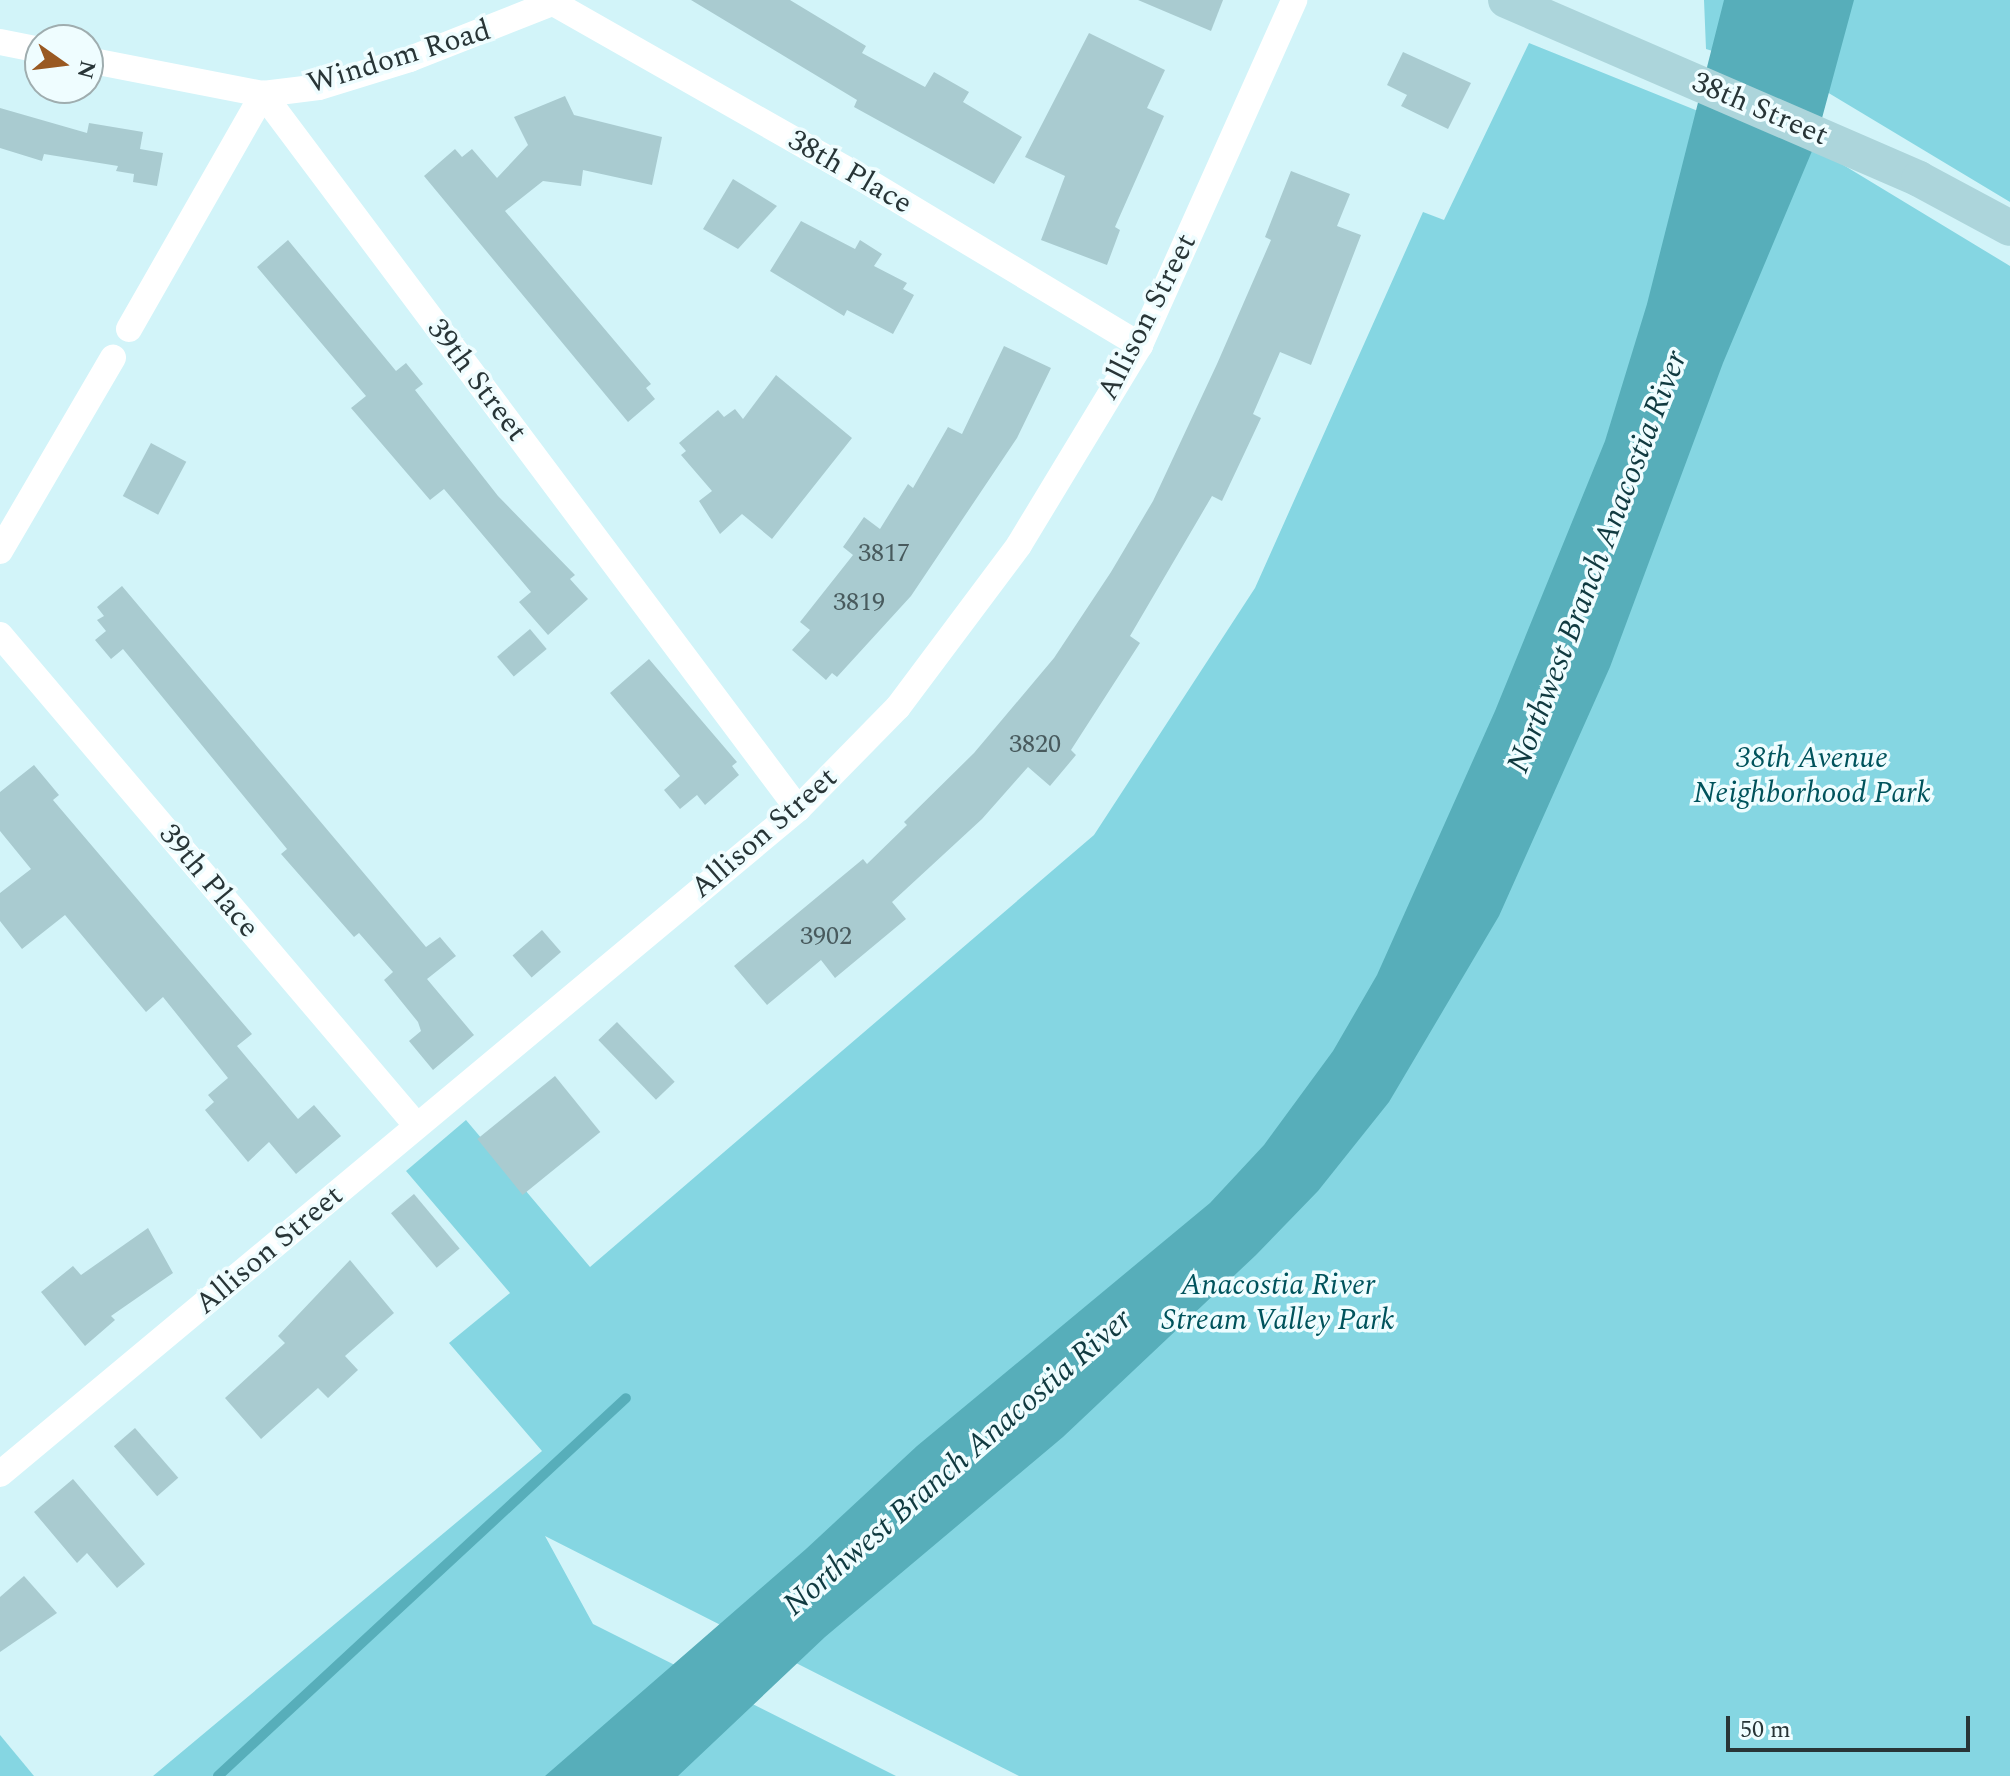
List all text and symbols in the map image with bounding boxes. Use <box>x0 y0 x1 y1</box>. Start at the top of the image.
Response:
street label: Windom Road <box>303 12 495 102</box>
north arrow <box>24 24 104 104</box>
text: N <box>68 57 104 82</box>
street label: 38th Street <box>1687 64 1833 154</box>
street label: 38th Place <box>782 122 918 222</box>
street label: Allison Street <box>1090 228 1204 406</box>
street label: 39th Street <box>419 312 535 448</box>
water label: Northwest Branch Anacostia River <box>1500 345 1696 779</box>
house number: 3817 <box>858 538 910 570</box>
house number: 3819 <box>833 587 885 619</box>
house number: 3820 <box>1009 729 1061 761</box>
park label: 38th Avenue Neighborhood Park <box>1693 740 1931 810</box>
street label: Allison Street <box>683 760 845 906</box>
street label: 39th Place <box>151 817 267 945</box>
house number: 3902 <box>800 921 852 953</box>
street label: Allison Street <box>188 1178 350 1322</box>
park label: Anacostia River Stream Valley Park <box>1161 1267 1395 1338</box>
water label: Northwest Branch Anacostia River <box>776 1301 1140 1625</box>
scale bar <box>1730 1700 1974 1750</box>
text: 50 m <box>1740 1712 1791 1748</box>

